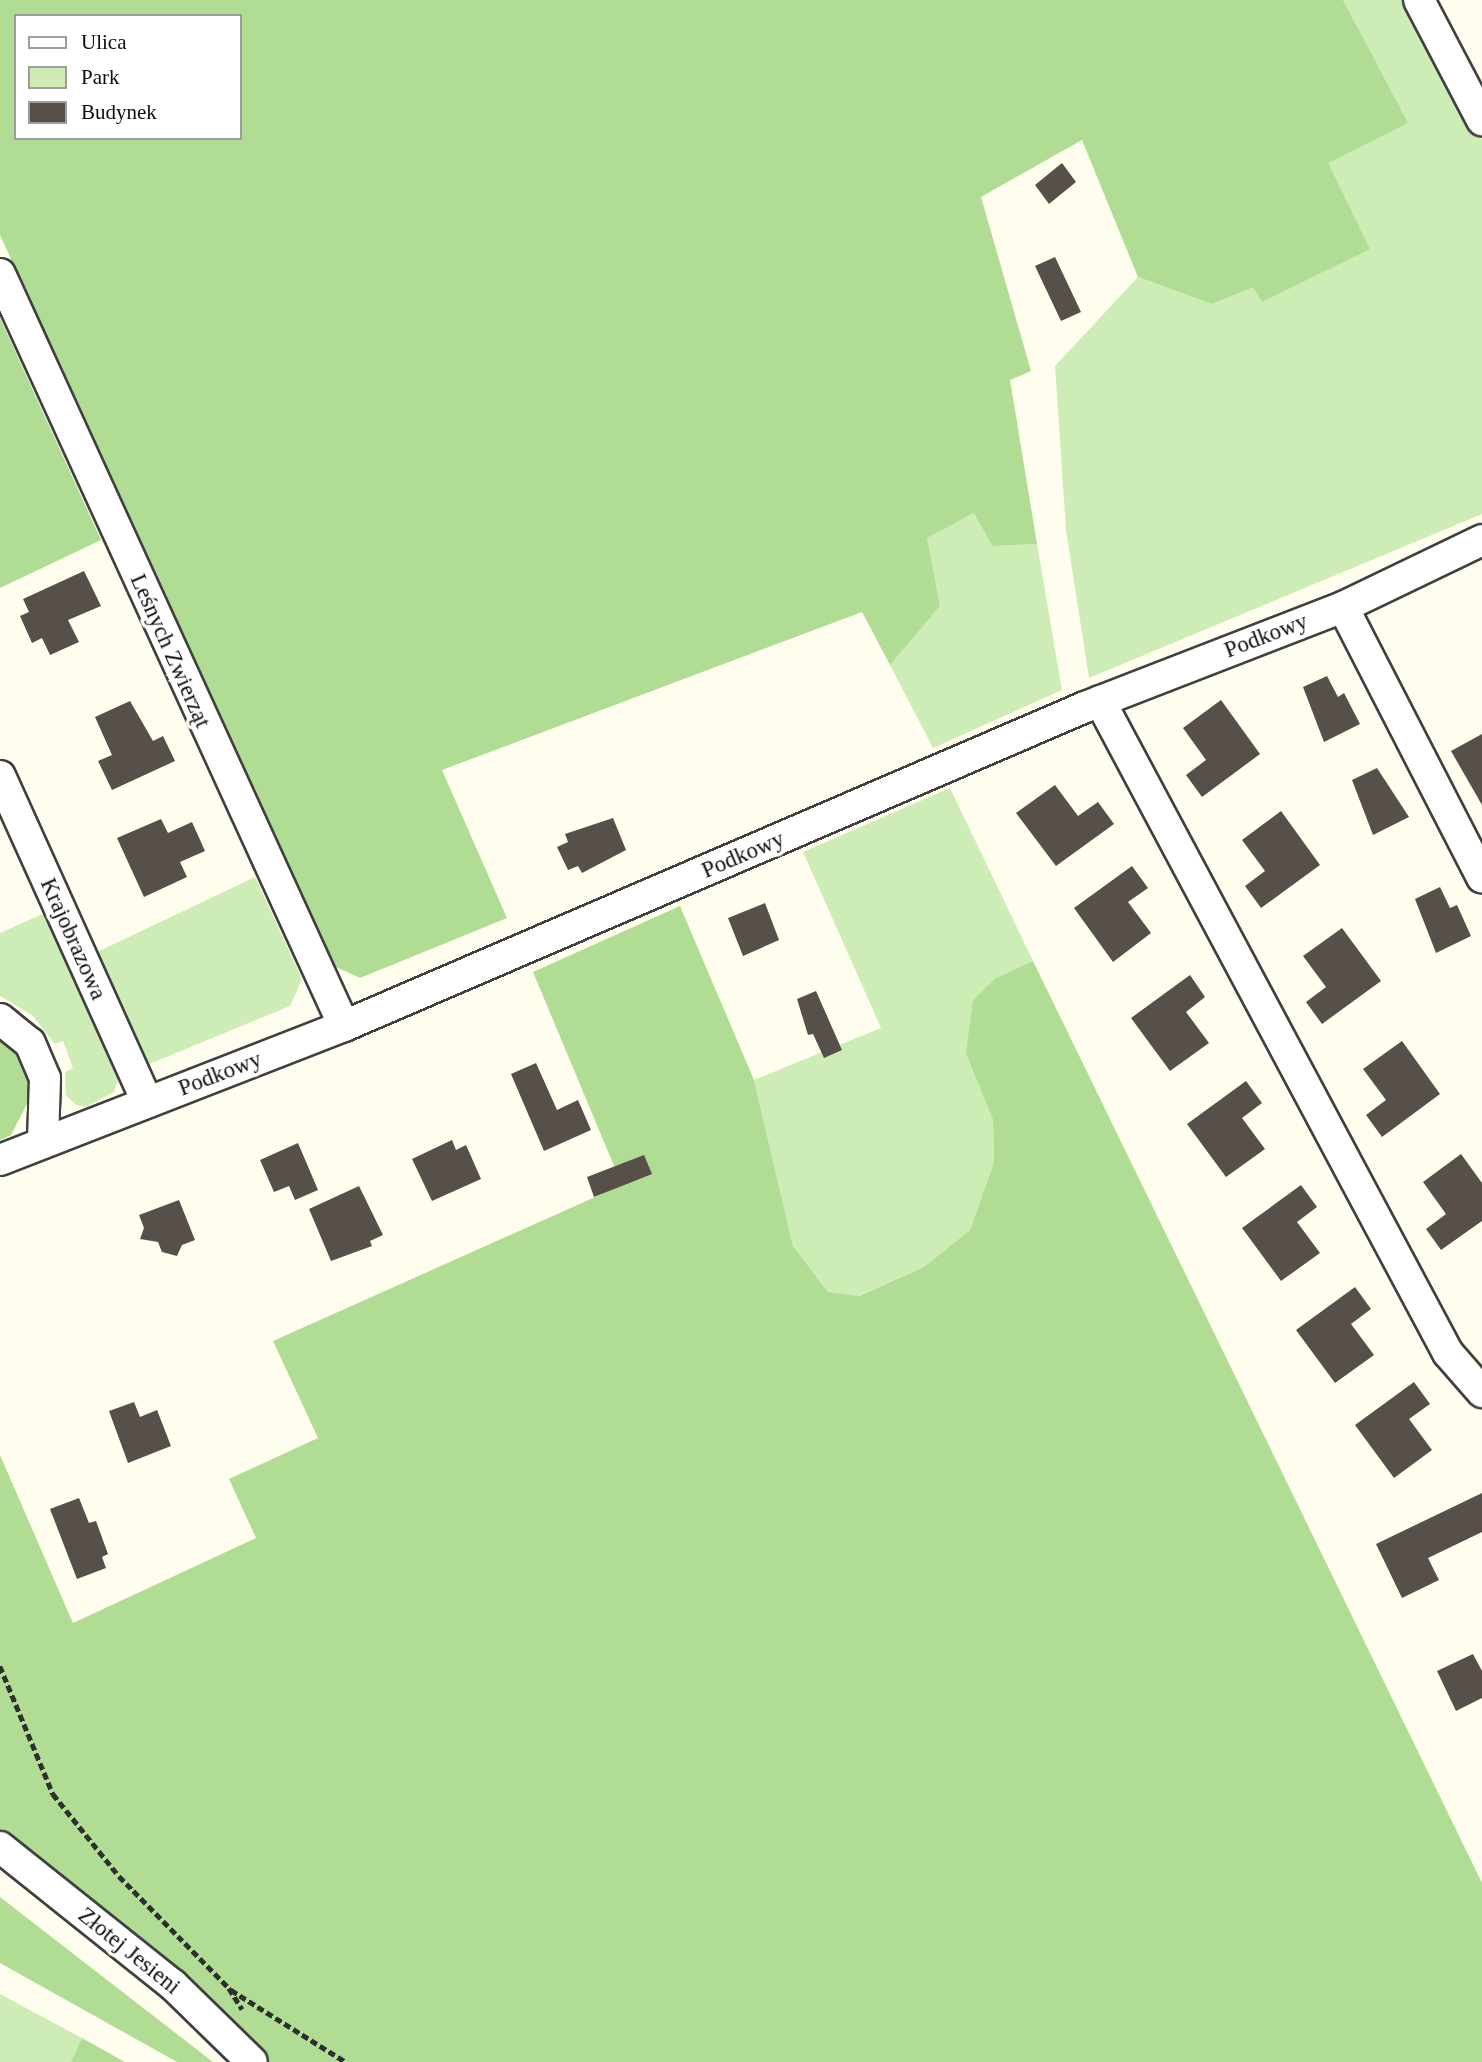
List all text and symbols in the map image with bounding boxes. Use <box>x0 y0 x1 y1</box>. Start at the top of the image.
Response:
legend <box>14 14 242 140</box>
text: Ulica <box>81 30 126 54</box>
text: Park <box>81 65 120 89</box>
text: Budynek <box>81 100 157 124</box>
street label: Leśnych Zwierząt <box>124 570 216 732</box>
street label: Podkowy <box>1220 608 1312 664</box>
street label: Podkowy <box>698 825 788 885</box>
street label: Krajobrazowa <box>34 874 112 1004</box>
street label: Podkowy <box>174 1046 266 1102</box>
street label: Złotej Jesieni <box>72 1901 186 2001</box>

